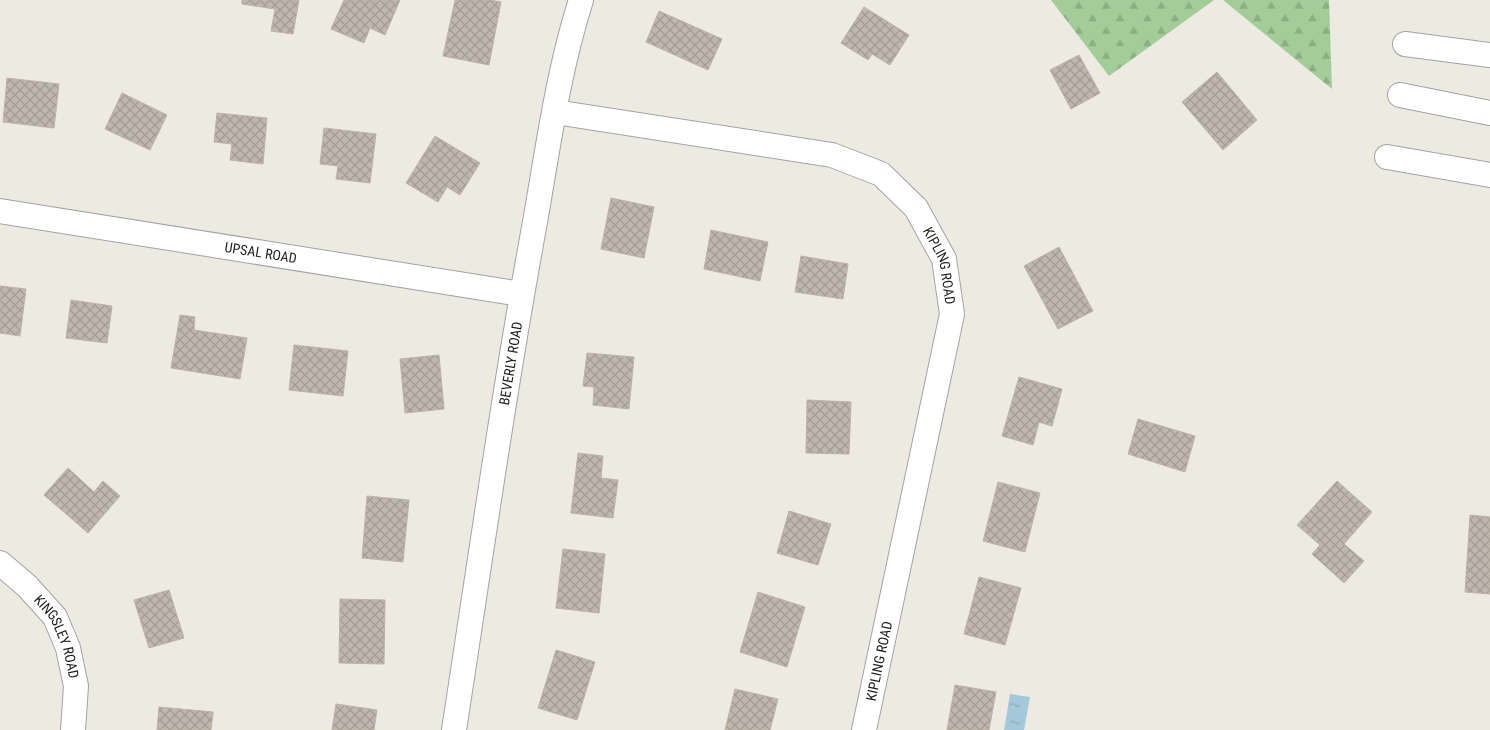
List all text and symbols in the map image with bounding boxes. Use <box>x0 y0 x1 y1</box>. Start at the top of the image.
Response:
street label: KIPLING ROAD <box>920 224 958 305</box>
street label: UPSAL ROAD <box>224 239 298 266</box>
street label: BEVERLY ROAD <box>496 320 525 406</box>
street label: KINGSLEY ROAD <box>31 592 82 680</box>
street label: KIPLING ROAD <box>863 620 895 702</box>

